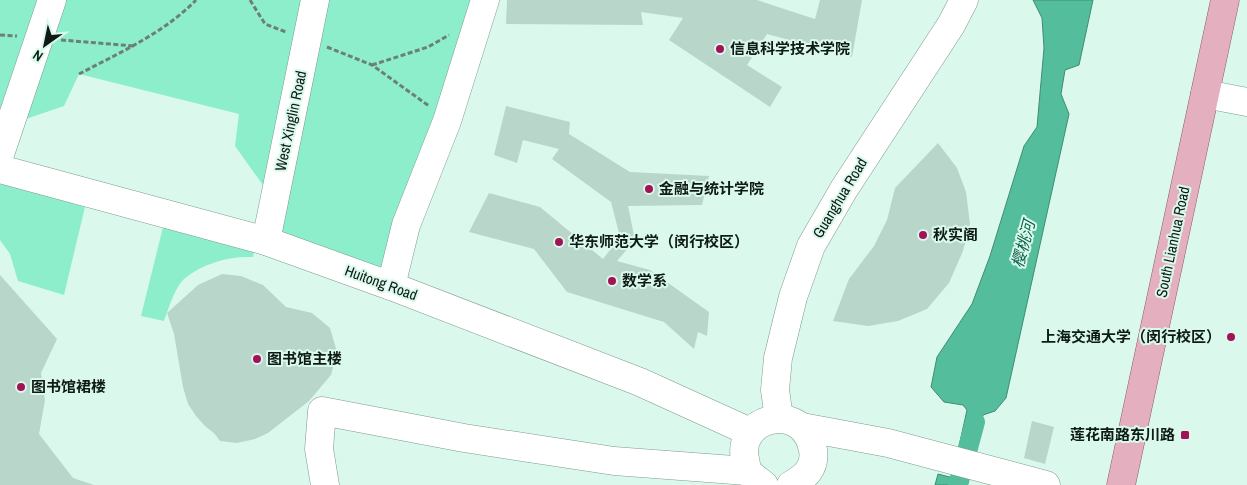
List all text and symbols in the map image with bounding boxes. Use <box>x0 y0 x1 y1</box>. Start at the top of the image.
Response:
north arrow <box>20 20 70 70</box>
place label: 信息科学技术学院 <box>730 38 850 59</box>
marker: 信息科学技术学院 <box>714 43 726 55</box>
text: N <box>30 46 46 66</box>
street label: West Xinglin Road <box>270 69 311 173</box>
street label: Guanghua Road <box>807 154 872 242</box>
place label: 金融与统计学院 <box>659 178 764 199</box>
marker: 金融与统计学院 <box>643 183 655 195</box>
street label: South Lianhua Road <box>1151 185 1195 299</box>
water label: 樱桃河 <box>1006 215 1041 270</box>
place label: 秋实阁 <box>933 224 978 245</box>
marker: 秋实阁 <box>917 229 929 241</box>
place label: 华东师范大学（闵行校区） <box>569 231 749 252</box>
marker: 华东师范大学（闵行校区） <box>553 236 565 248</box>
street label: Huitong Road <box>342 260 420 305</box>
place label: 数学系 <box>622 270 667 291</box>
marker: 数学系 <box>606 275 618 287</box>
place label: 上海交通大学（闵行校区） <box>1041 326 1221 347</box>
marker: 上海交通大学（闵行校区） <box>1225 331 1237 343</box>
place label: 图书馆主楼 <box>267 348 342 369</box>
marker: 图书馆主楼 <box>251 353 263 365</box>
place label: 图书馆裙楼 <box>31 376 106 397</box>
marker: 图书馆裙楼 <box>15 381 27 393</box>
place label: 莲花南路东川路 <box>1070 424 1175 445</box>
marker: 莲花南路东川路 <box>1179 429 1191 441</box>

